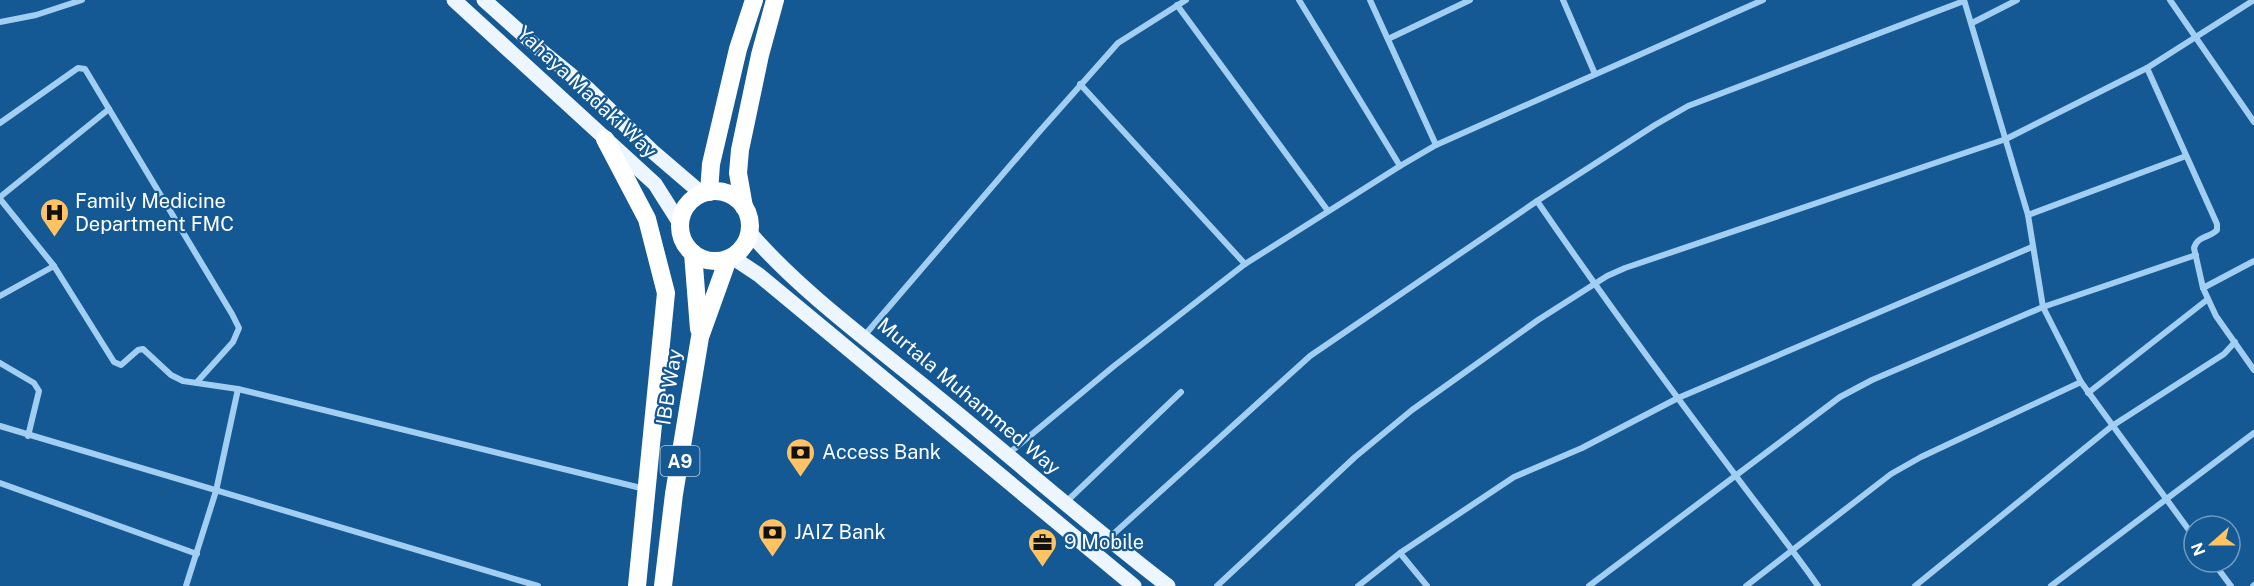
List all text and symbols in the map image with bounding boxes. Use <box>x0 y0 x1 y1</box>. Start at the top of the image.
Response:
street label: Yahaya Madaki Way <box>512 21 662 163</box>
place label: Family Medicine Department FMC <box>75 189 234 236</box>
hospital icon: Family Medicine Department FMC <box>38 196 70 238</box>
street label: Murtala Muhammed Way <box>873 312 1066 480</box>
street label: IBB Way <box>651 347 687 427</box>
bank icon: Access Bank <box>785 436 817 478</box>
place label: Access Bank <box>822 440 941 464</box>
road number: A9 <box>660 446 700 476</box>
north arrow <box>2182 514 2242 574</box>
bank icon: JAIZ Bank <box>757 516 789 558</box>
place label: JAIZ Bank <box>794 520 886 544</box>
office icon: 9 Mobile <box>1027 526 1059 568</box>
place label: 9 Mobile <box>1064 530 1144 554</box>
text: N <box>2187 540 2210 558</box>

